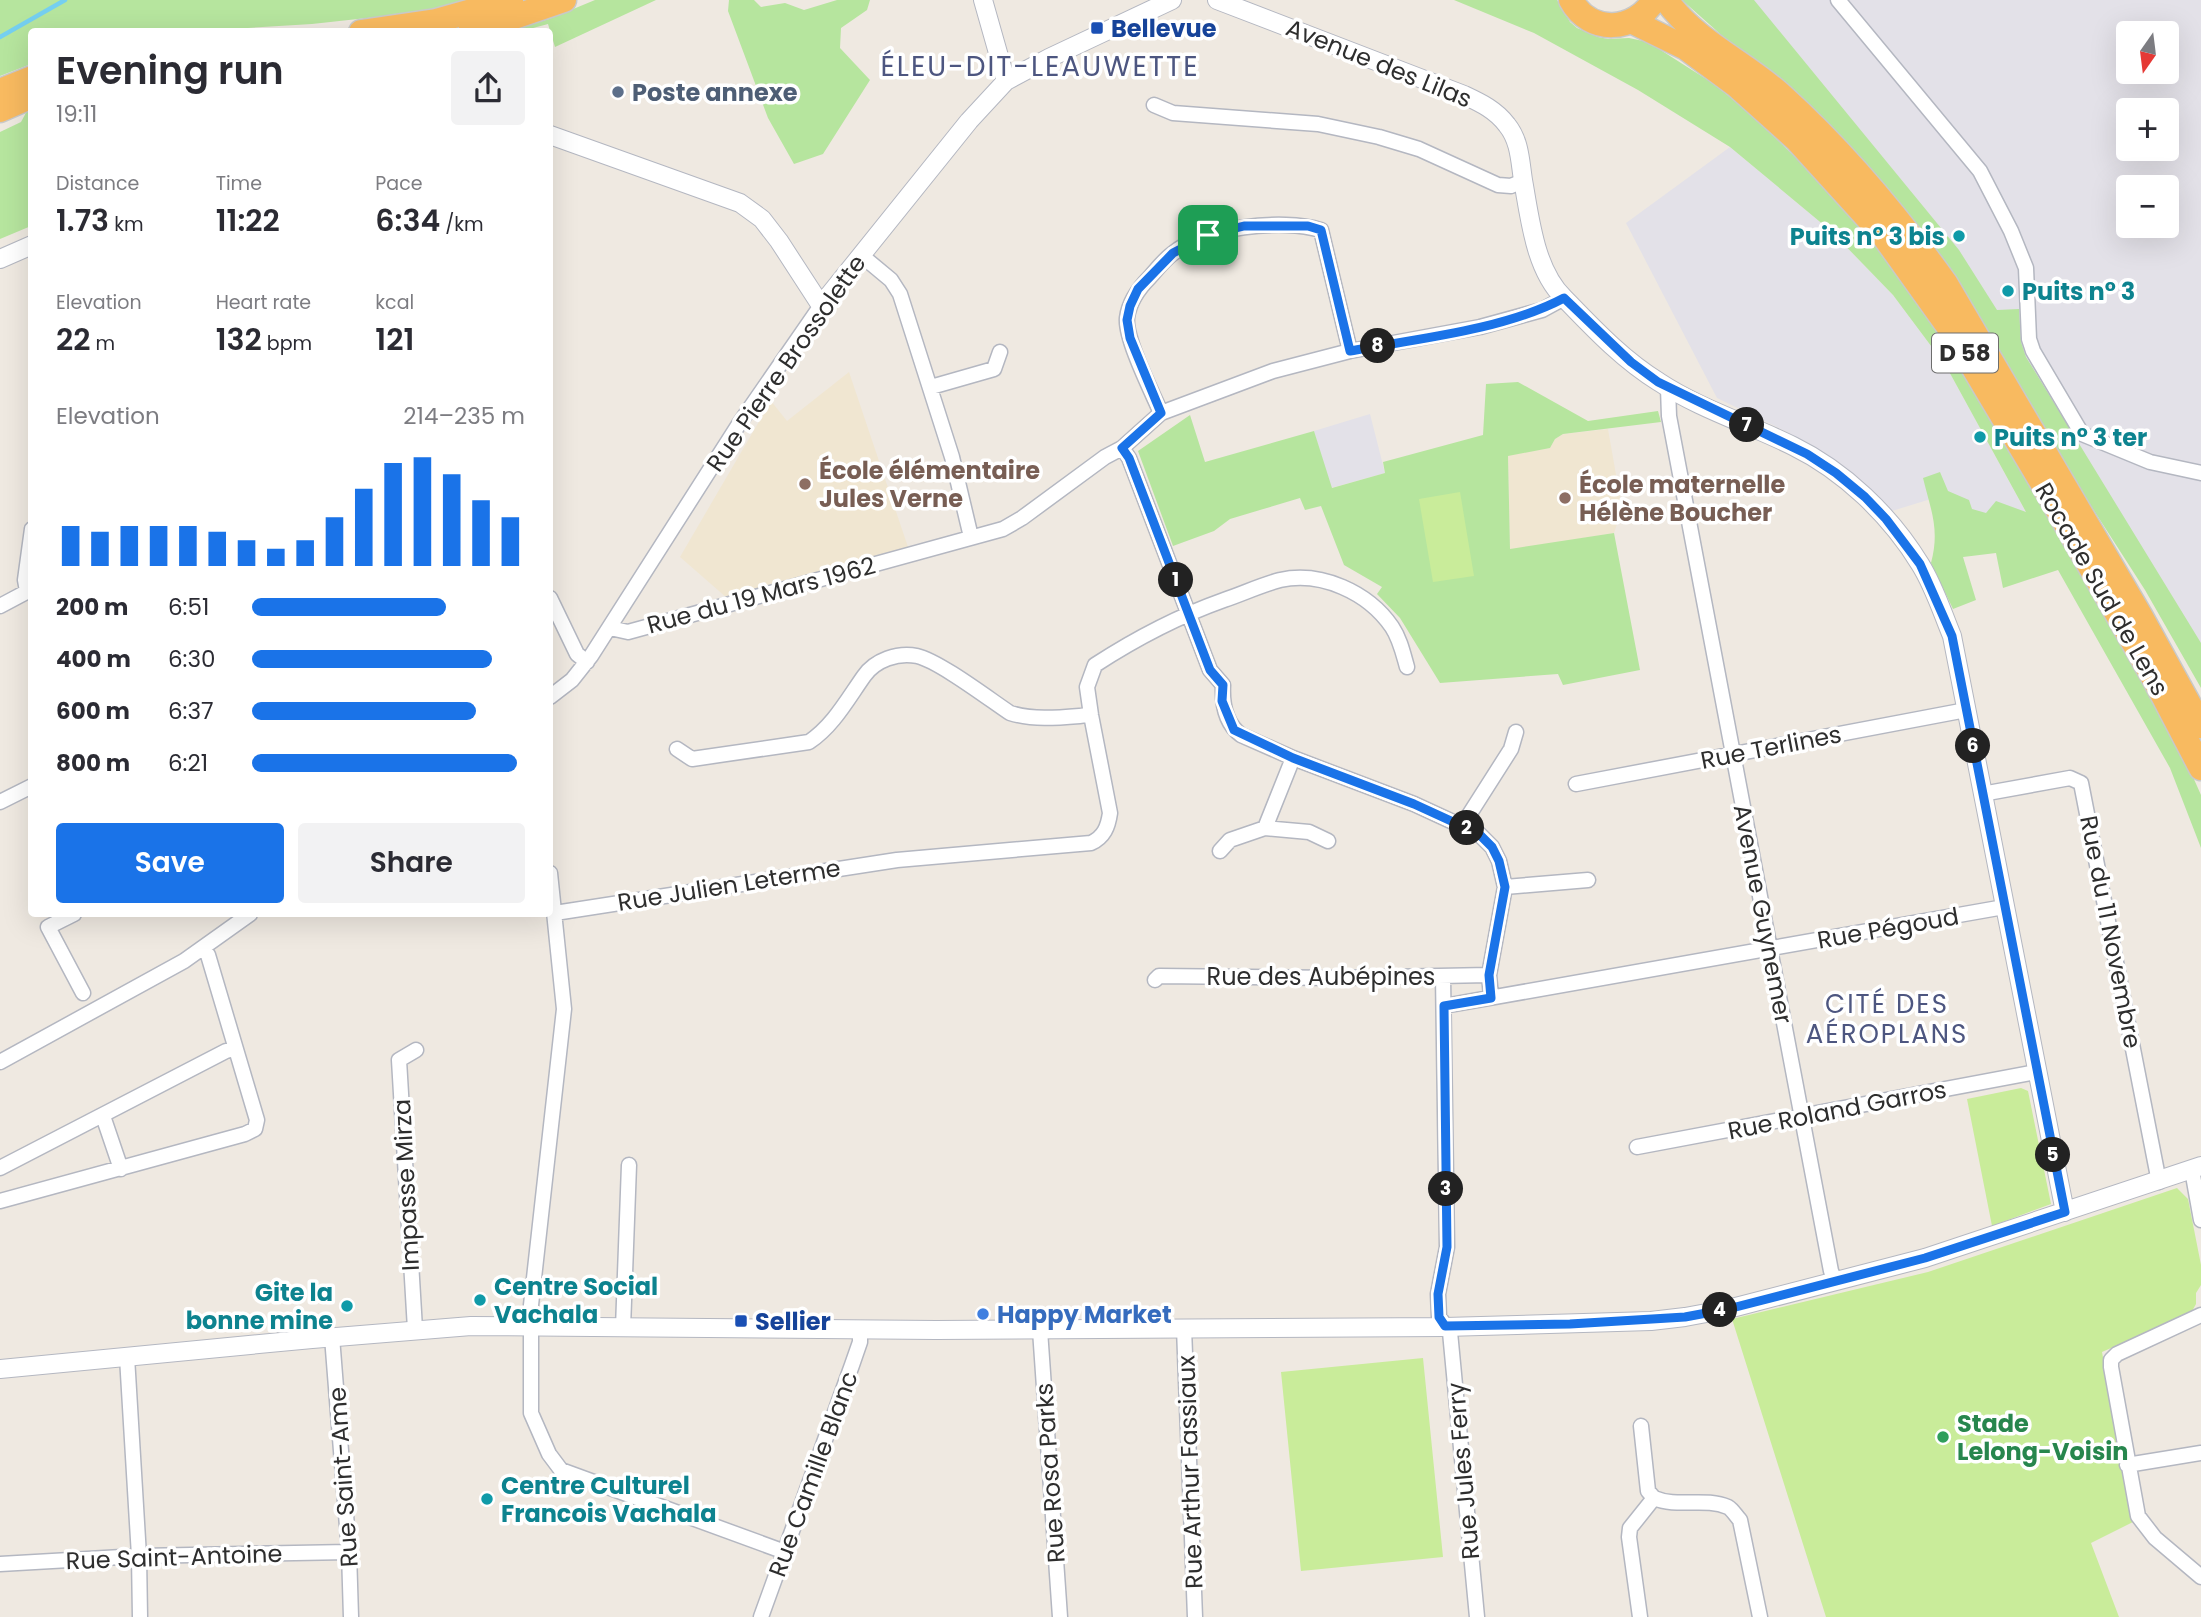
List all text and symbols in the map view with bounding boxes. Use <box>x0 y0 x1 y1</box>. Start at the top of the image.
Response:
street label: Avenue des Lilas <box>1281 11 1477 115</box>
place label: Bellevue <box>1111 12 1217 45</box>
marker: Bellevue <box>1089 20 1105 36</box>
north arrow <box>2116 21 2179 84</box>
map controls <box>2116 21 2179 238</box>
text: Evening run <box>56 44 284 97</box>
district label: ÉLEU-DIT-LEAUWETTE <box>881 47 1200 86</box>
button: share <box>451 51 525 125</box>
place label: Poste annexe <box>632 76 798 109</box>
marker: Poste annexe <box>610 84 626 100</box>
text: 19:11 <box>56 98 97 130</box>
button: + <box>2116 98 2179 161</box>
text: Distance <box>56 170 139 197</box>
text: Time <box>216 170 262 197</box>
text: Pace <box>375 170 423 197</box>
button: − <box>2116 175 2179 238</box>
text: 1.73 <box>56 199 109 242</box>
text: 11:22 <box>216 199 280 242</box>
text: 6:34 <box>375 199 440 242</box>
pin <box>1178 205 1238 265</box>
text: km <box>109 211 144 238</box>
text: /km <box>440 211 484 238</box>
icon: arrive <box>1189 216 1227 254</box>
place label: Puits n° 3 bis <box>1790 220 1945 253</box>
marker: Puits n° 3 bis <box>1951 228 1967 244</box>
street label: Rue Pierre Brossolette <box>699 248 873 478</box>
place label: Puits n° 3 <box>2022 275 2135 308</box>
marker: Puits n° 3 <box>2000 283 2016 299</box>
text: Elevation <box>56 289 142 316</box>
text: Heart rate <box>216 289 311 316</box>
text: kcal <box>375 289 414 316</box>
text: 22 <box>56 318 90 361</box>
text: 132 <box>216 318 262 361</box>
text: 121 <box>375 318 414 361</box>
pin: 8 <box>1360 328 1396 364</box>
text: m <box>90 330 115 357</box>
text: bpm <box>262 330 312 357</box>
text: 8 <box>1371 332 1384 359</box>
road number: D 58 <box>1932 334 1998 372</box>
text: Elevation <box>56 400 160 432</box>
text: 214–235 m <box>403 400 525 432</box>
pin: 7 <box>1730 408 1764 442</box>
text: 7 <box>1741 411 1752 438</box>
place label: Puits n° 3 ter <box>1994 421 2147 454</box>
marker: Puits n° 3 ter <box>1972 429 1988 445</box>
place label: École élémentaire Jules Verne <box>819 454 1040 515</box>
place label: École maternelle Hélène Boucher <box>1579 468 1785 529</box>
marker: École élémentaire Jules Verne <box>797 476 813 492</box>
street label: Rocade Sud de Lens <box>2027 476 2177 702</box>
marker: École maternelle Hélène Boucher <box>1557 490 1573 506</box>
street label: Rue du 19 Mars 1962 <box>643 549 879 641</box>
pin: 1 <box>1158 562 1194 598</box>
text: 1 <box>1172 566 1179 593</box>
text: 200 m <box>56 591 128 623</box>
text: 6:51 <box>168 591 209 623</box>
text: 400 m <box>56 643 131 675</box>
text: 6:30 <box>168 643 216 675</box>
text: 600 m <box>56 695 130 727</box>
text: 6:37 <box>168 695 214 727</box>
street label: Rue Terlines <box>1698 717 1844 777</box>
pin: 6 <box>1955 728 1990 764</box>
text: 6 <box>1966 732 1979 759</box>
text: 800 m <box>56 747 130 779</box>
text: 6:21 <box>168 747 208 779</box>
street label: Avenue Guynemer <box>1726 801 1800 1027</box>
pin: 2 <box>1450 810 1484 846</box>
street label: Rue du 11 Novembre <box>2072 813 2150 1051</box>
text: 2 <box>1461 814 1472 841</box>
button: Save <box>56 823 284 903</box>
button: Share <box>298 823 525 903</box>
street label: Rue Julien Leterme <box>615 851 843 919</box>
street label: Rue Pégoud <box>1815 899 1961 957</box>
street label: Rue des Aubépines <box>1207 960 1435 993</box>
district label: CITÉ DES AÉROPLANS <box>1806 986 1968 1052</box>
street label: Rue Roland Garros <box>1725 1073 1949 1147</box>
street label: Impasse Mirza <box>385 1098 427 1272</box>
pin: 5 <box>2036 1138 2070 1172</box>
text: 5 <box>2046 1141 2059 1168</box>
pin: 3 <box>1428 1172 1464 1206</box>
text: 3 <box>1440 1175 1451 1202</box>
place label: Centre Social Vachala <box>494 1270 658 1331</box>
place label: Gite la bonne mine <box>186 1276 333 1337</box>
marker: Centre Social Vachala <box>472 1292 488 1308</box>
pin: 4 <box>1702 1292 1738 1328</box>
text: 4 <box>1713 1296 1726 1323</box>
marker: Gite la bonne mine <box>339 1298 355 1314</box>
place label: Happy Market <box>997 1298 1172 1331</box>
place label: Sellier <box>755 1305 831 1338</box>
marker: Happy Market <box>975 1306 991 1322</box>
marker: Sellier <box>733 1313 749 1329</box>
street label: Rue Arthur Fassiaux <box>1169 1354 1211 1589</box>
street label: Rue Camille Blanc <box>760 1367 866 1581</box>
street label: Rue Jules Ferry <box>1439 1381 1487 1561</box>
street label: Rue Rosa Parks <box>1027 1382 1073 1564</box>
street label: Rue Saint-Ame <box>320 1386 366 1568</box>
place label: Stade Lelong-Voisin <box>1957 1407 2129 1468</box>
marker: Stade Lelong-Voisin <box>1935 1429 1951 1445</box>
place label: Centre Culturel Francois Vachala <box>501 1469 716 1530</box>
marker: Centre Culturel Francois Vachala <box>479 1491 495 1507</box>
street label: Rue Saint-Antoine <box>65 1537 283 1577</box>

